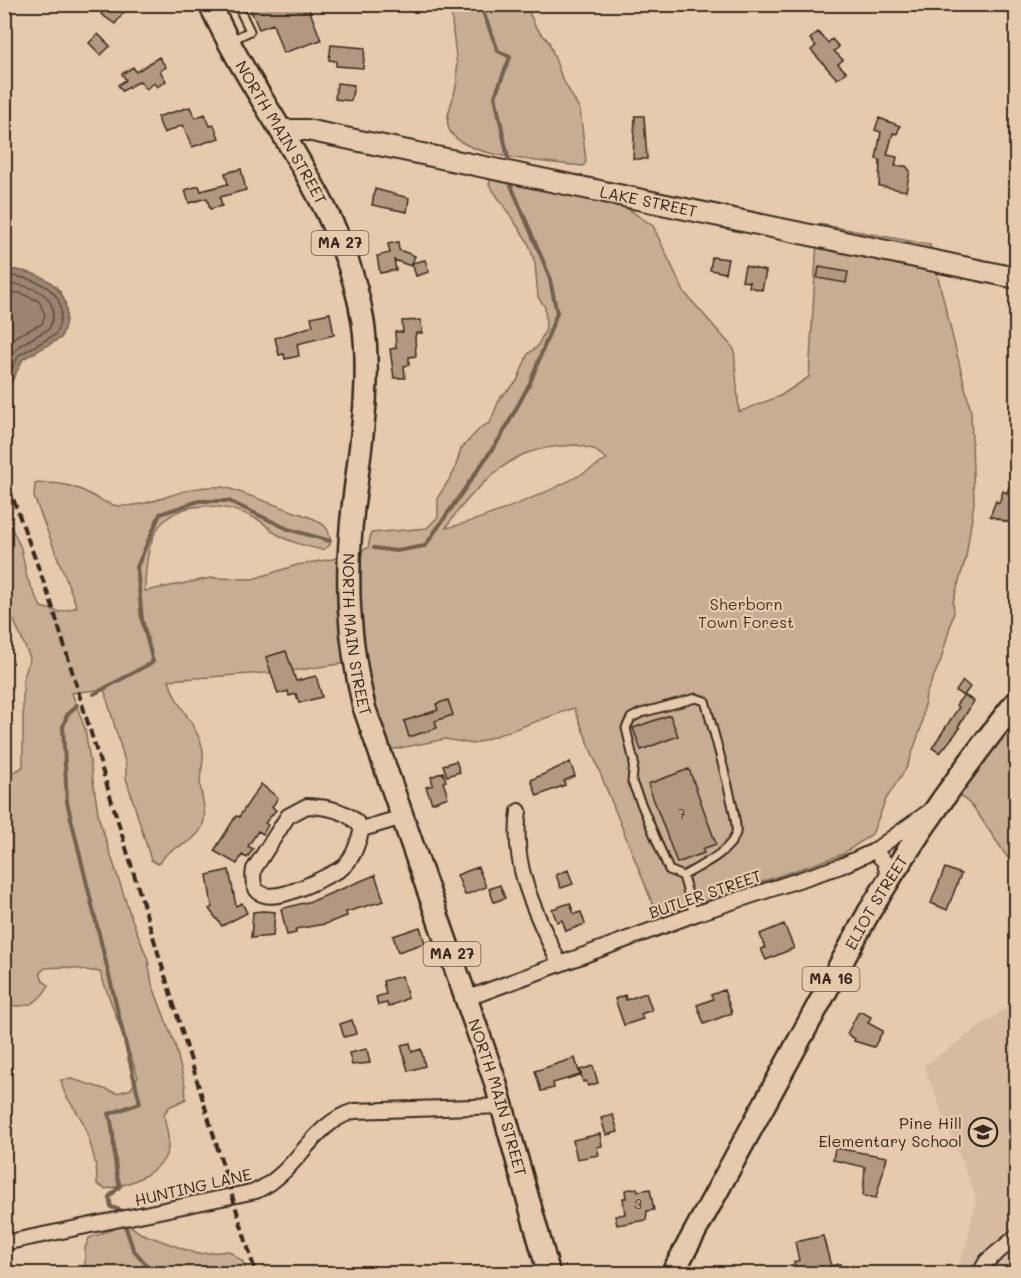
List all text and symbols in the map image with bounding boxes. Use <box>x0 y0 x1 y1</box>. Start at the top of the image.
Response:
street label: NORTH MAIN STREET <box>231 56 332 208</box>
street label: LAKE STREET <box>598 180 699 221</box>
road number: MA 27 <box>312 231 368 255</box>
street label: NORTH MAIN STREET <box>339 553 377 719</box>
park label: Sherborn Town Forest <box>698 593 794 632</box>
house number: 7 <box>678 804 686 823</box>
street label: ELIOT STREET <box>839 851 912 953</box>
street label: BUTLER STREET <box>646 864 764 923</box>
road number: MA 27 <box>424 942 480 966</box>
road number: MA 16 <box>802 967 860 991</box>
street label: NORTH MAIN STREET <box>464 1016 532 1178</box>
place label: Pine Hill Elementary School <box>818 1112 962 1151</box>
school or university icon: Pine Hill Elementary School <box>967 1116 999 1148</box>
street label: HUNTING LANE <box>133 1163 253 1210</box>
house number: 3 <box>634 1194 642 1213</box>

